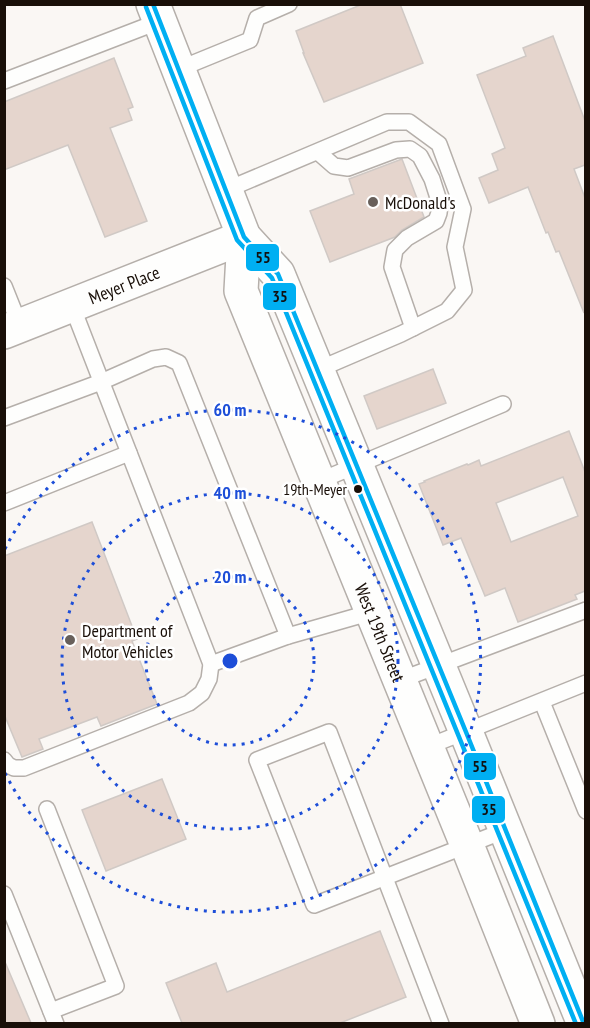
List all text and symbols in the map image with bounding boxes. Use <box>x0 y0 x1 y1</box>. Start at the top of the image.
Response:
place label: McDonald's <box>385 191 456 214</box>
marker: McDonald's <box>366 195 380 209</box>
line badge: 55 <box>245 243 280 272</box>
text: 55 <box>255 247 271 267</box>
street label: Meyer Place <box>85 260 163 309</box>
line badge: 35 <box>262 282 297 311</box>
text: 35 <box>272 286 288 306</box>
text: 60 m <box>214 398 246 421</box>
place label: 19th-Meyer <box>283 479 348 499</box>
text: 40 m <box>214 481 246 504</box>
marker: 19th-Meyer <box>352 483 364 495</box>
text: 20 m <box>214 565 246 588</box>
street label: West 19th Street <box>350 580 411 685</box>
place label: Department of Motor Vehicles <box>82 619 174 663</box>
marker: Department of Motor Vehicles <box>63 633 77 647</box>
centre of rings <box>220 651 240 671</box>
line badge: 55 <box>463 752 497 781</box>
text: 55 <box>472 756 488 776</box>
line badge: 35 <box>471 795 506 824</box>
text: 35 <box>481 799 497 819</box>

